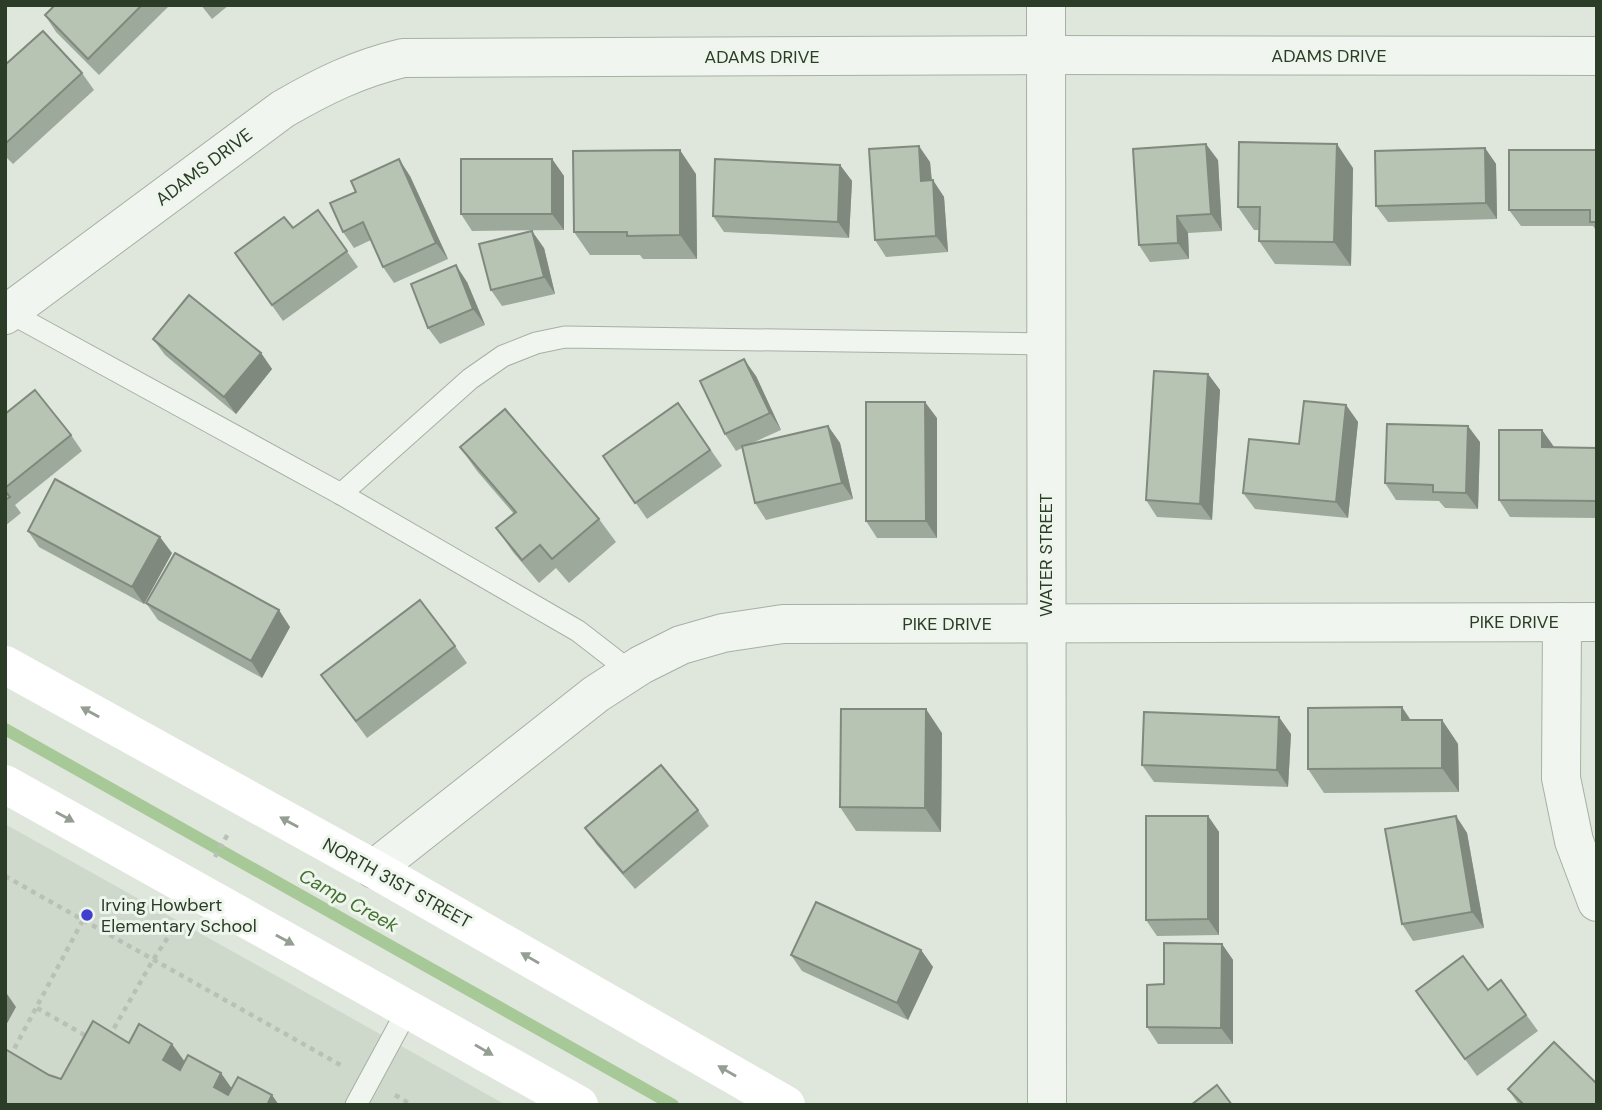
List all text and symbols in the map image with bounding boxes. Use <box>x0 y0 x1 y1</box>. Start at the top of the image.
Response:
street label: ADAMS DRIVE <box>1271 44 1387 68</box>
street label: ADAMS DRIVE <box>704 45 820 69</box>
street label: ADAMS DRIVE <box>151 123 257 211</box>
street label: WATER STREET <box>1034 493 1058 617</box>
street label: PIKE DRIVE <box>1469 610 1559 634</box>
street label: PIKE DRIVE <box>902 612 992 636</box>
one-way arrow <box>80 706 100 718</box>
one-way arrow <box>55 811 75 823</box>
one-way arrow <box>279 816 299 828</box>
street label: NORTH 31ST STREET <box>318 832 476 934</box>
water label: Camp Creek <box>295 863 403 938</box>
place label: Irving Howbert Elementary School <box>101 893 257 938</box>
marker: Irving Howbert Elementary School <box>79 907 95 923</box>
one-way arrow <box>276 934 295 946</box>
one-way arrow <box>520 952 539 964</box>
one-way arrow <box>474 1044 494 1056</box>
one-way arrow <box>717 1065 737 1077</box>

